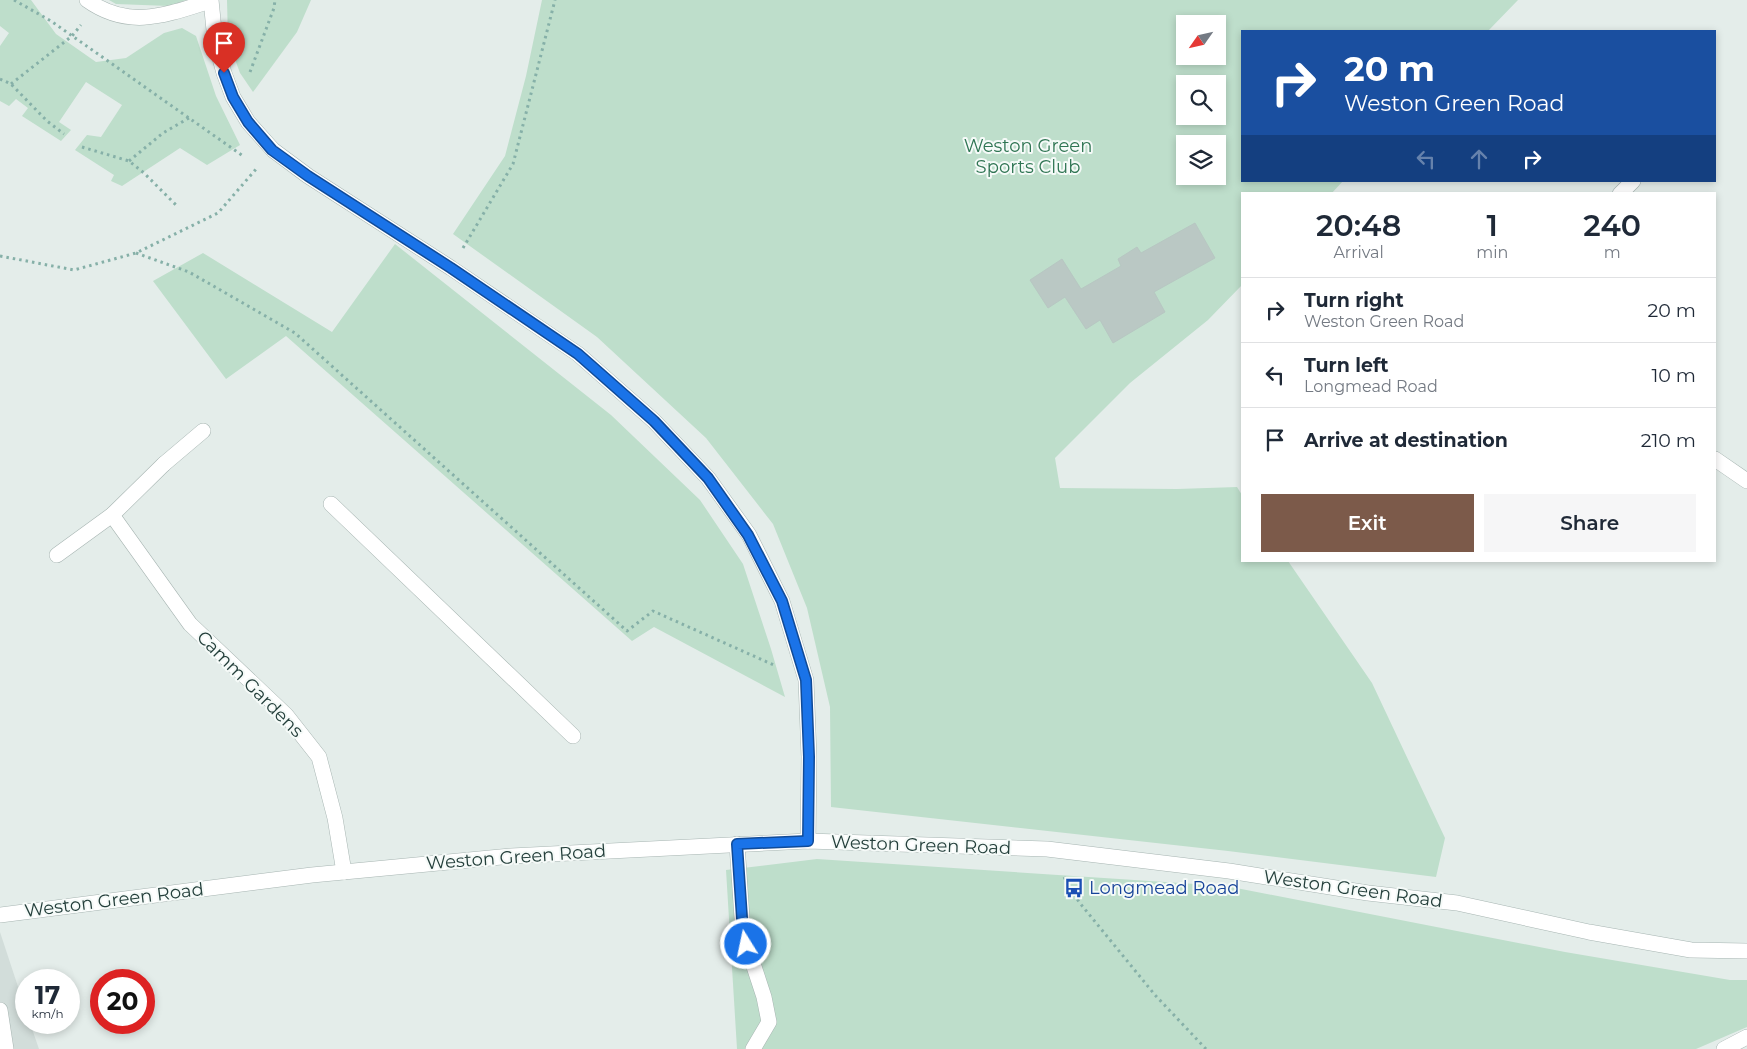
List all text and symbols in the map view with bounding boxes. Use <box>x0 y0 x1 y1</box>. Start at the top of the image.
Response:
north arrow <box>1176 15 1226 65</box>
map controls <box>1176 15 1226 185</box>
pin <box>203 22 245 73</box>
icon: arrive <box>210 29 238 57</box>
text: 20 m <box>1344 47 1435 90</box>
icon: right <box>1261 50 1326 115</box>
button: search <box>1176 75 1226 125</box>
text: Weston Green Road <box>1344 90 1565 117</box>
park label: Weston Green Sports Club <box>964 135 1092 178</box>
button: layers <box>1176 135 1226 185</box>
icon: left <box>1412 145 1440 173</box>
icon: ahead <box>1465 145 1493 173</box>
icon: right <box>1518 145 1546 173</box>
text: 20:48 <box>1316 207 1401 244</box>
text: 1 <box>1487 207 1498 244</box>
text: 240 <box>1583 207 1641 244</box>
text: Arrival <box>1333 243 1384 262</box>
text: min <box>1476 243 1508 262</box>
text: m <box>1604 243 1621 262</box>
text: Turn right <box>1304 289 1404 312</box>
icon: right <box>1261 296 1289 324</box>
text: 20 m <box>1648 299 1696 322</box>
text: Weston Green Road <box>1304 312 1464 331</box>
text: Turn left <box>1304 354 1389 377</box>
icon: left <box>1261 361 1289 389</box>
text: 10 m <box>1651 364 1696 387</box>
text: Longmead Road <box>1304 377 1438 396</box>
icon: arrive <box>1261 426 1289 454</box>
text: Arrive at destination <box>1304 429 1508 452</box>
text: 210 m <box>1641 429 1696 452</box>
button: Exit <box>1261 494 1474 552</box>
button: Share <box>1484 494 1696 552</box>
street label: Camm Gardens <box>192 626 308 742</box>
street label: Weston Green Road <box>830 831 1012 859</box>
street label: Weston Green Road <box>425 840 607 874</box>
street label: Weston Green Road <box>1262 866 1444 912</box>
bus stop icon: Longmead Road <box>1063 877 1085 899</box>
place label: Longmead Road <box>1089 877 1240 899</box>
street label: Weston Green Road <box>23 878 205 922</box>
position arrow <box>719 917 771 969</box>
speed limit sign: 20 <box>90 969 155 1034</box>
text: 17 <box>35 980 60 1010</box>
text: km/h <box>31 1006 64 1021</box>

